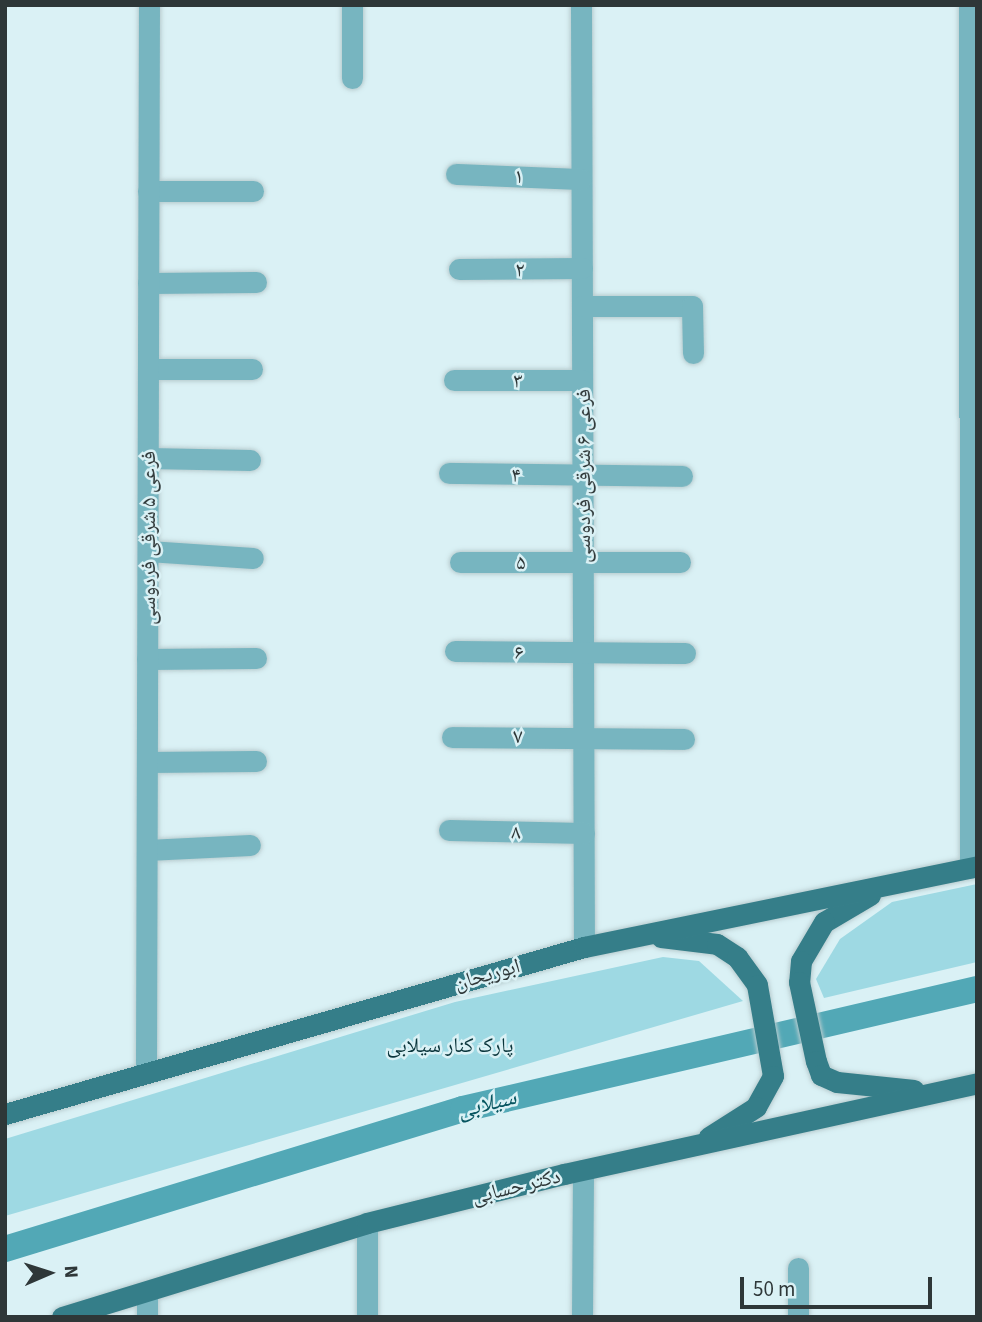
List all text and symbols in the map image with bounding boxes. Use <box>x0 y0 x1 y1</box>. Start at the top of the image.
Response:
street label: ۱ <box>514 163 524 189</box>
street label: ۲ <box>515 256 525 282</box>
street label: ۳ <box>513 367 523 393</box>
street label: فرعی ۶ شرقی فردوسی <box>570 389 596 563</box>
street label: فرعی ۵ شرقی فردوسی <box>135 451 161 625</box>
street label: ۴ <box>511 462 521 488</box>
street label: ۵ <box>516 549 526 575</box>
street label: ۶ <box>514 639 524 665</box>
street label: ۷ <box>513 723 523 749</box>
street label: ۸ <box>511 819 521 845</box>
street label: ابوریحان <box>451 953 523 995</box>
park label: پارک کنار سیلابی <box>387 1032 513 1058</box>
water label: سیلابی <box>455 1083 519 1125</box>
street label: دکتر حسابی <box>469 1163 563 1209</box>
north arrow <box>14 1238 84 1308</box>
scale bar <box>744 1262 936 1306</box>
text: N <box>57 1265 84 1279</box>
text: 50 m <box>753 1274 795 1304</box>

